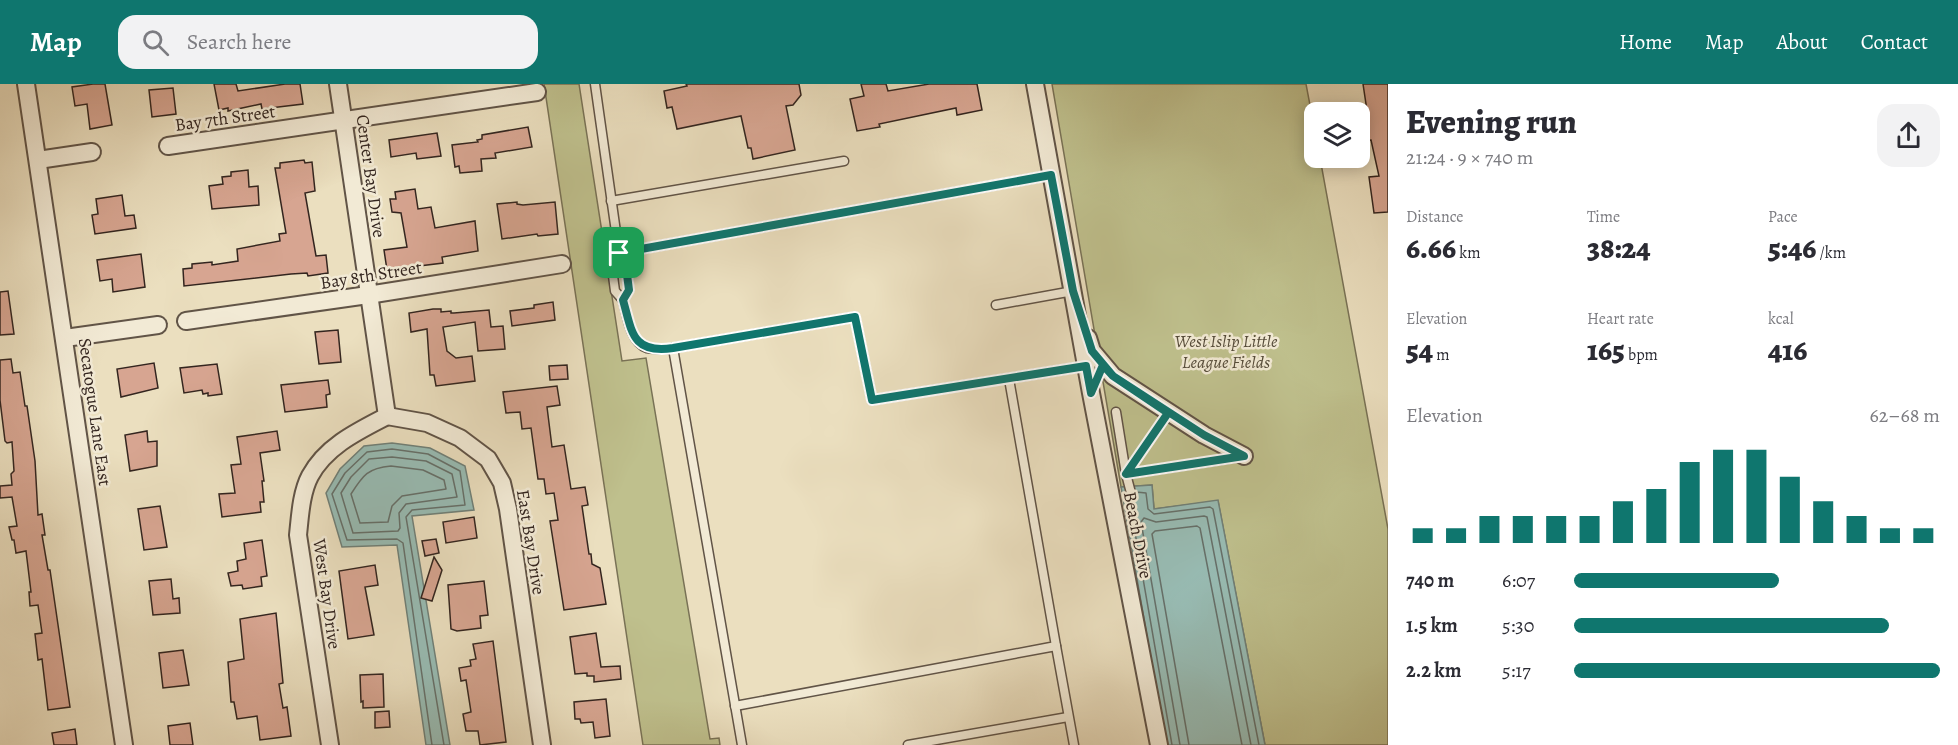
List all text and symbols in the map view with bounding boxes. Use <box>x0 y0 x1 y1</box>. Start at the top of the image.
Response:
search box <box>118 15 538 69</box>
text: Map <box>30 23 82 61</box>
icon: search <box>139 26 172 59</box>
text: Search here <box>187 27 291 57</box>
text: Home <box>1619 28 1672 56</box>
text: Map <box>1705 28 1743 56</box>
text: About <box>1776 28 1828 56</box>
text: Contact <box>1861 28 1928 56</box>
street label: Bay 7th Street <box>173 99 277 137</box>
text: Evening run <box>1406 99 1577 144</box>
map controls <box>1304 102 1370 168</box>
button: layers <box>1304 102 1370 168</box>
button: share <box>1877 104 1940 167</box>
street label: Center Bay Drive <box>350 113 392 239</box>
text: 21:24 · 9 × 740 m <box>1406 144 1533 171</box>
text: Distance <box>1406 206 1463 228</box>
text: Time <box>1587 206 1620 228</box>
text: Pace <box>1768 206 1798 228</box>
pin <box>593 227 644 278</box>
text: 6.66 <box>1406 228 1456 268</box>
text: 38:24 <box>1587 228 1651 268</box>
text: 5:46 <box>1768 228 1816 268</box>
icon: arrive <box>602 236 635 269</box>
text: km <box>1456 242 1480 264</box>
text: /km <box>1816 242 1846 264</box>
street label: Bay 8th Street <box>319 255 424 295</box>
text: Elevation <box>1406 308 1467 330</box>
text: Heart rate <box>1587 308 1654 330</box>
text: kcal <box>1768 308 1794 330</box>
park label: West Islip Little League Fields <box>1175 329 1278 374</box>
text: 54 <box>1406 330 1433 370</box>
text: 165 <box>1587 330 1625 370</box>
text: 416 <box>1768 330 1807 370</box>
street label: Secatogue Lane East <box>73 336 117 488</box>
text: m <box>1433 344 1450 366</box>
text: bpm <box>1625 344 1658 366</box>
text: Elevation <box>1406 402 1483 429</box>
text: 62–68 m <box>1870 402 1940 429</box>
street label: East Bay Drive <box>511 488 551 596</box>
street label: Beach Drive <box>1118 489 1158 581</box>
street label: West Bay Drive <box>307 536 347 651</box>
text: 740 m <box>1406 567 1454 594</box>
text: 6:07 <box>1502 567 1535 594</box>
text: 1.5 km <box>1406 612 1458 639</box>
text: 5:30 <box>1502 612 1534 639</box>
text: 2.2 km <box>1406 657 1461 684</box>
text: 5:17 <box>1502 657 1531 684</box>

